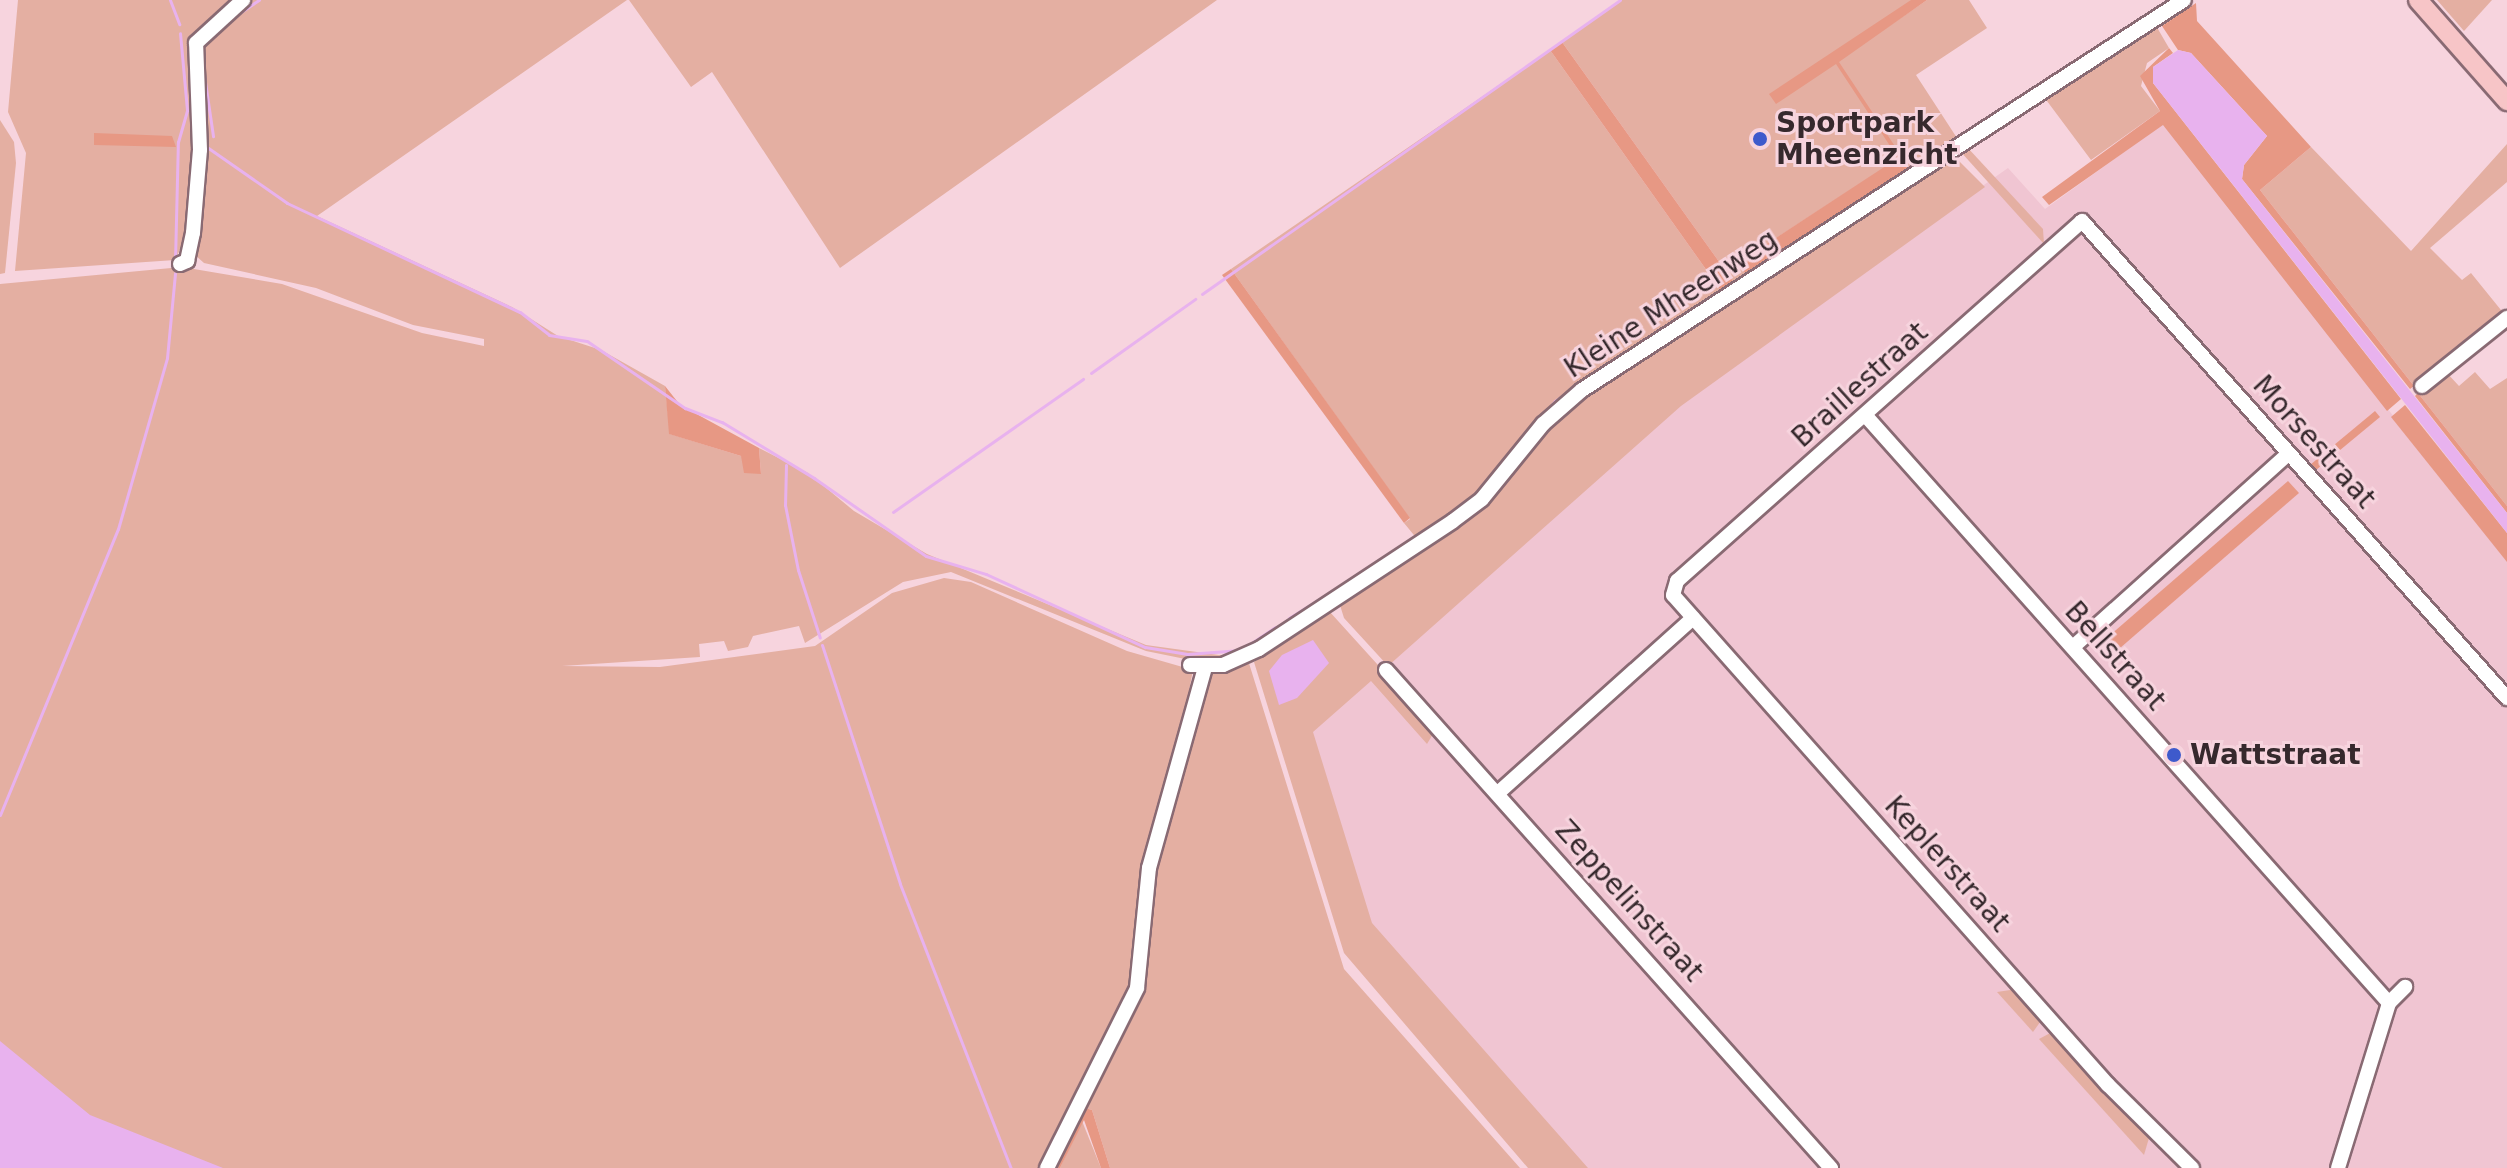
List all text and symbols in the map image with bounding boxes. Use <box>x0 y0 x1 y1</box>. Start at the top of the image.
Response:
place label: Sportpark Mheenzicht <box>1776 106 1958 172</box>
marker: Sportpark Mheenzicht <box>1751 130 1769 148</box>
street label: Kleine Mheenweg <box>1558 223 1784 385</box>
street label: Braillestraat <box>1785 315 1935 455</box>
street label: Morsestraat <box>2246 369 2382 515</box>
street label: Bellstraat <box>2058 595 2172 717</box>
place label: Wattstraat <box>2190 738 2361 772</box>
marker: Wattstraat <box>2165 746 2183 764</box>
street label: Keplerstraat <box>1877 789 2017 939</box>
street label: Zeppelinstraat <box>1548 814 1710 988</box>

